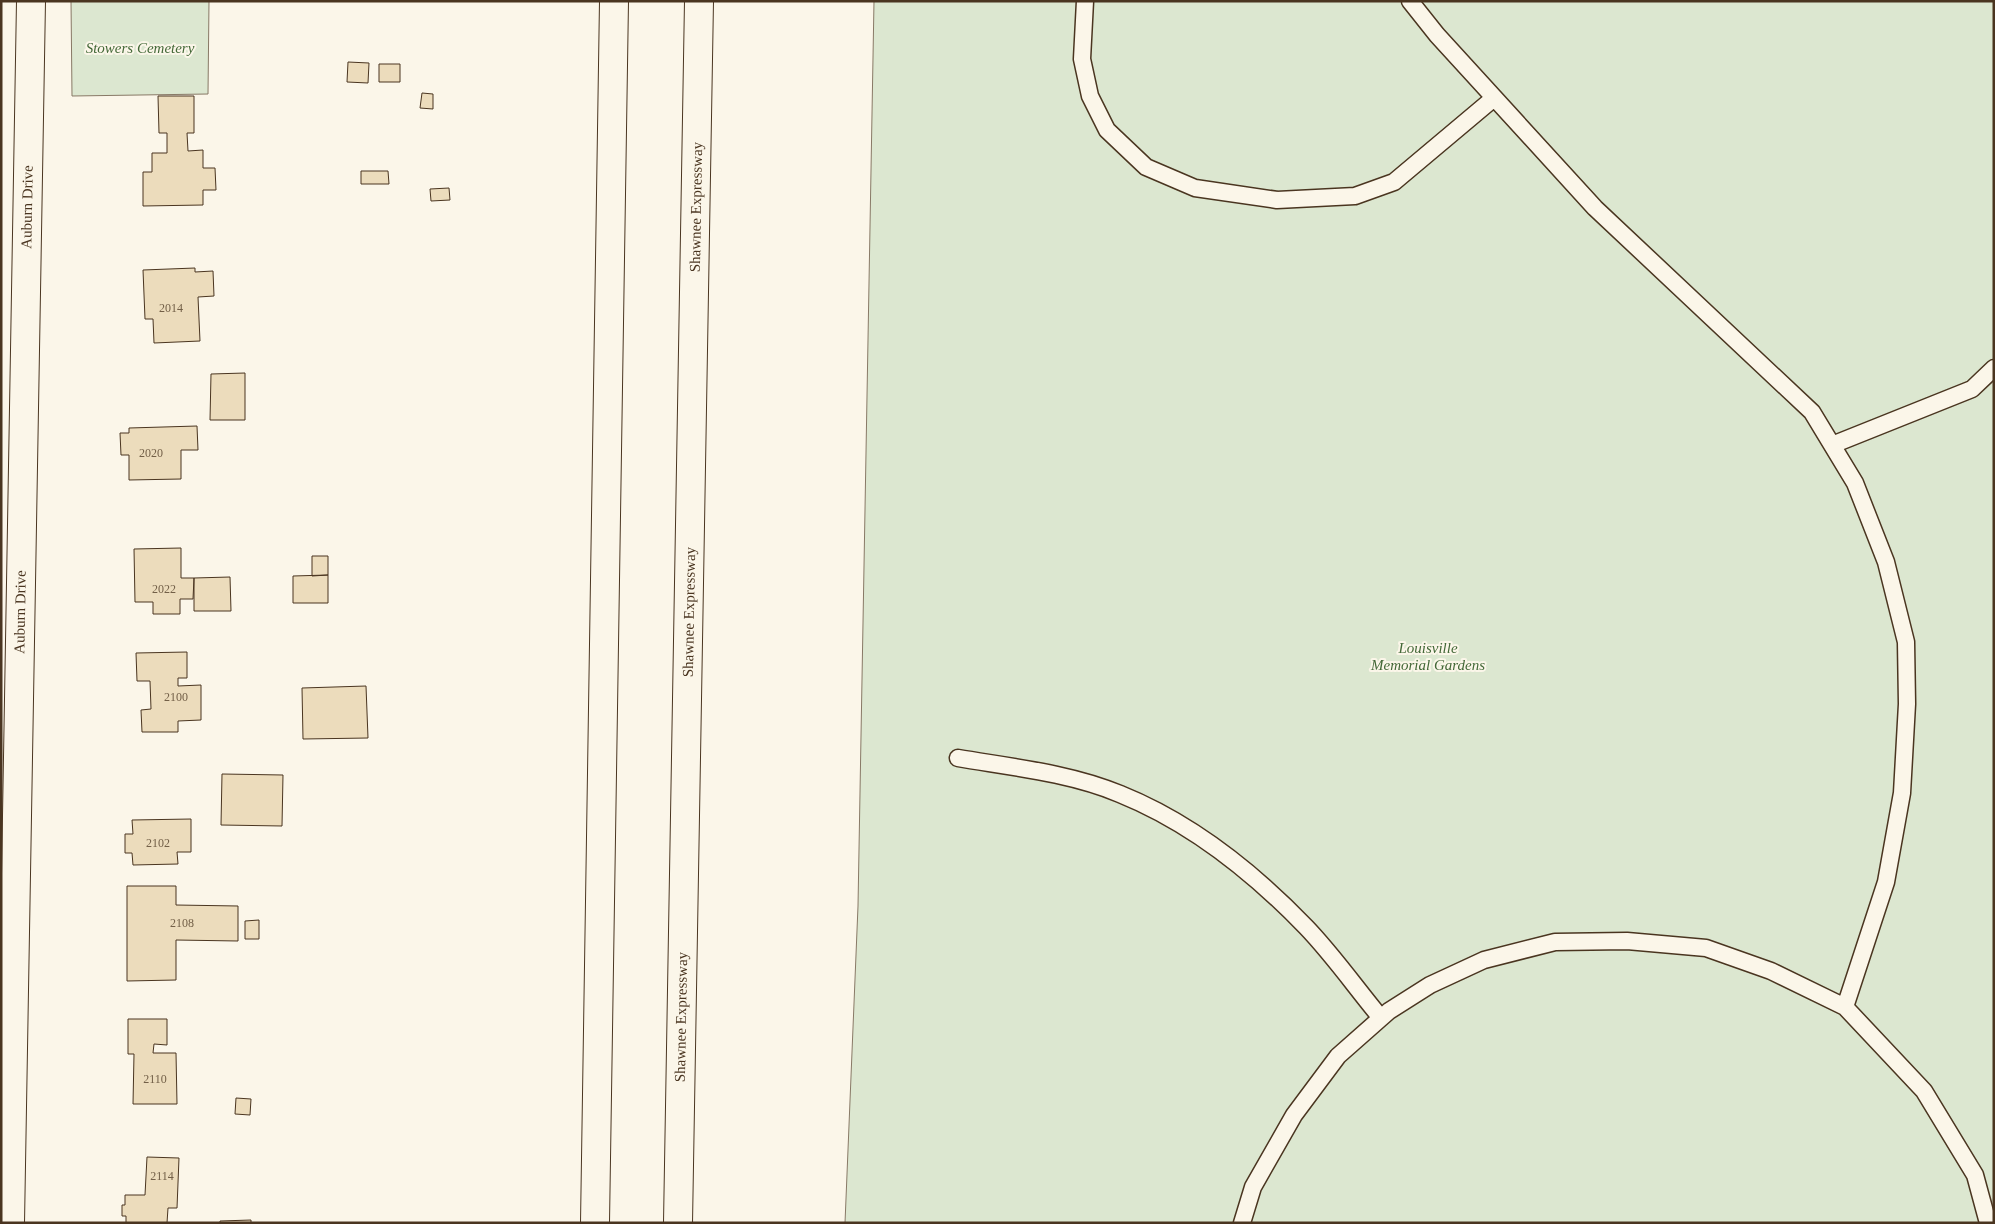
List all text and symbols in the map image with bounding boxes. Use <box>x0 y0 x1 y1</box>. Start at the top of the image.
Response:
park label: Stowers Cemetery <box>86 40 195 56</box>
street label: Shawnee Expressway <box>687 141 705 272</box>
street label: Auburn Drive <box>18 165 36 249</box>
house number: 2014 <box>159 301 183 315</box>
house number: 2020 <box>139 446 163 460</box>
street label: Shawnee Expressway <box>680 546 698 677</box>
street label: Auburn Drive <box>11 570 29 654</box>
house number: 2022 <box>152 582 176 596</box>
park label: Louisville Memorial Gardens <box>1370 640 1485 673</box>
house number: 2100 <box>164 690 188 704</box>
house number: 2102 <box>146 836 170 850</box>
house number: 2108 <box>170 916 194 930</box>
street label: Shawnee Expressway <box>672 951 690 1082</box>
house number: 2110 <box>143 1072 167 1086</box>
house number: 2114 <box>150 1169 174 1183</box>

